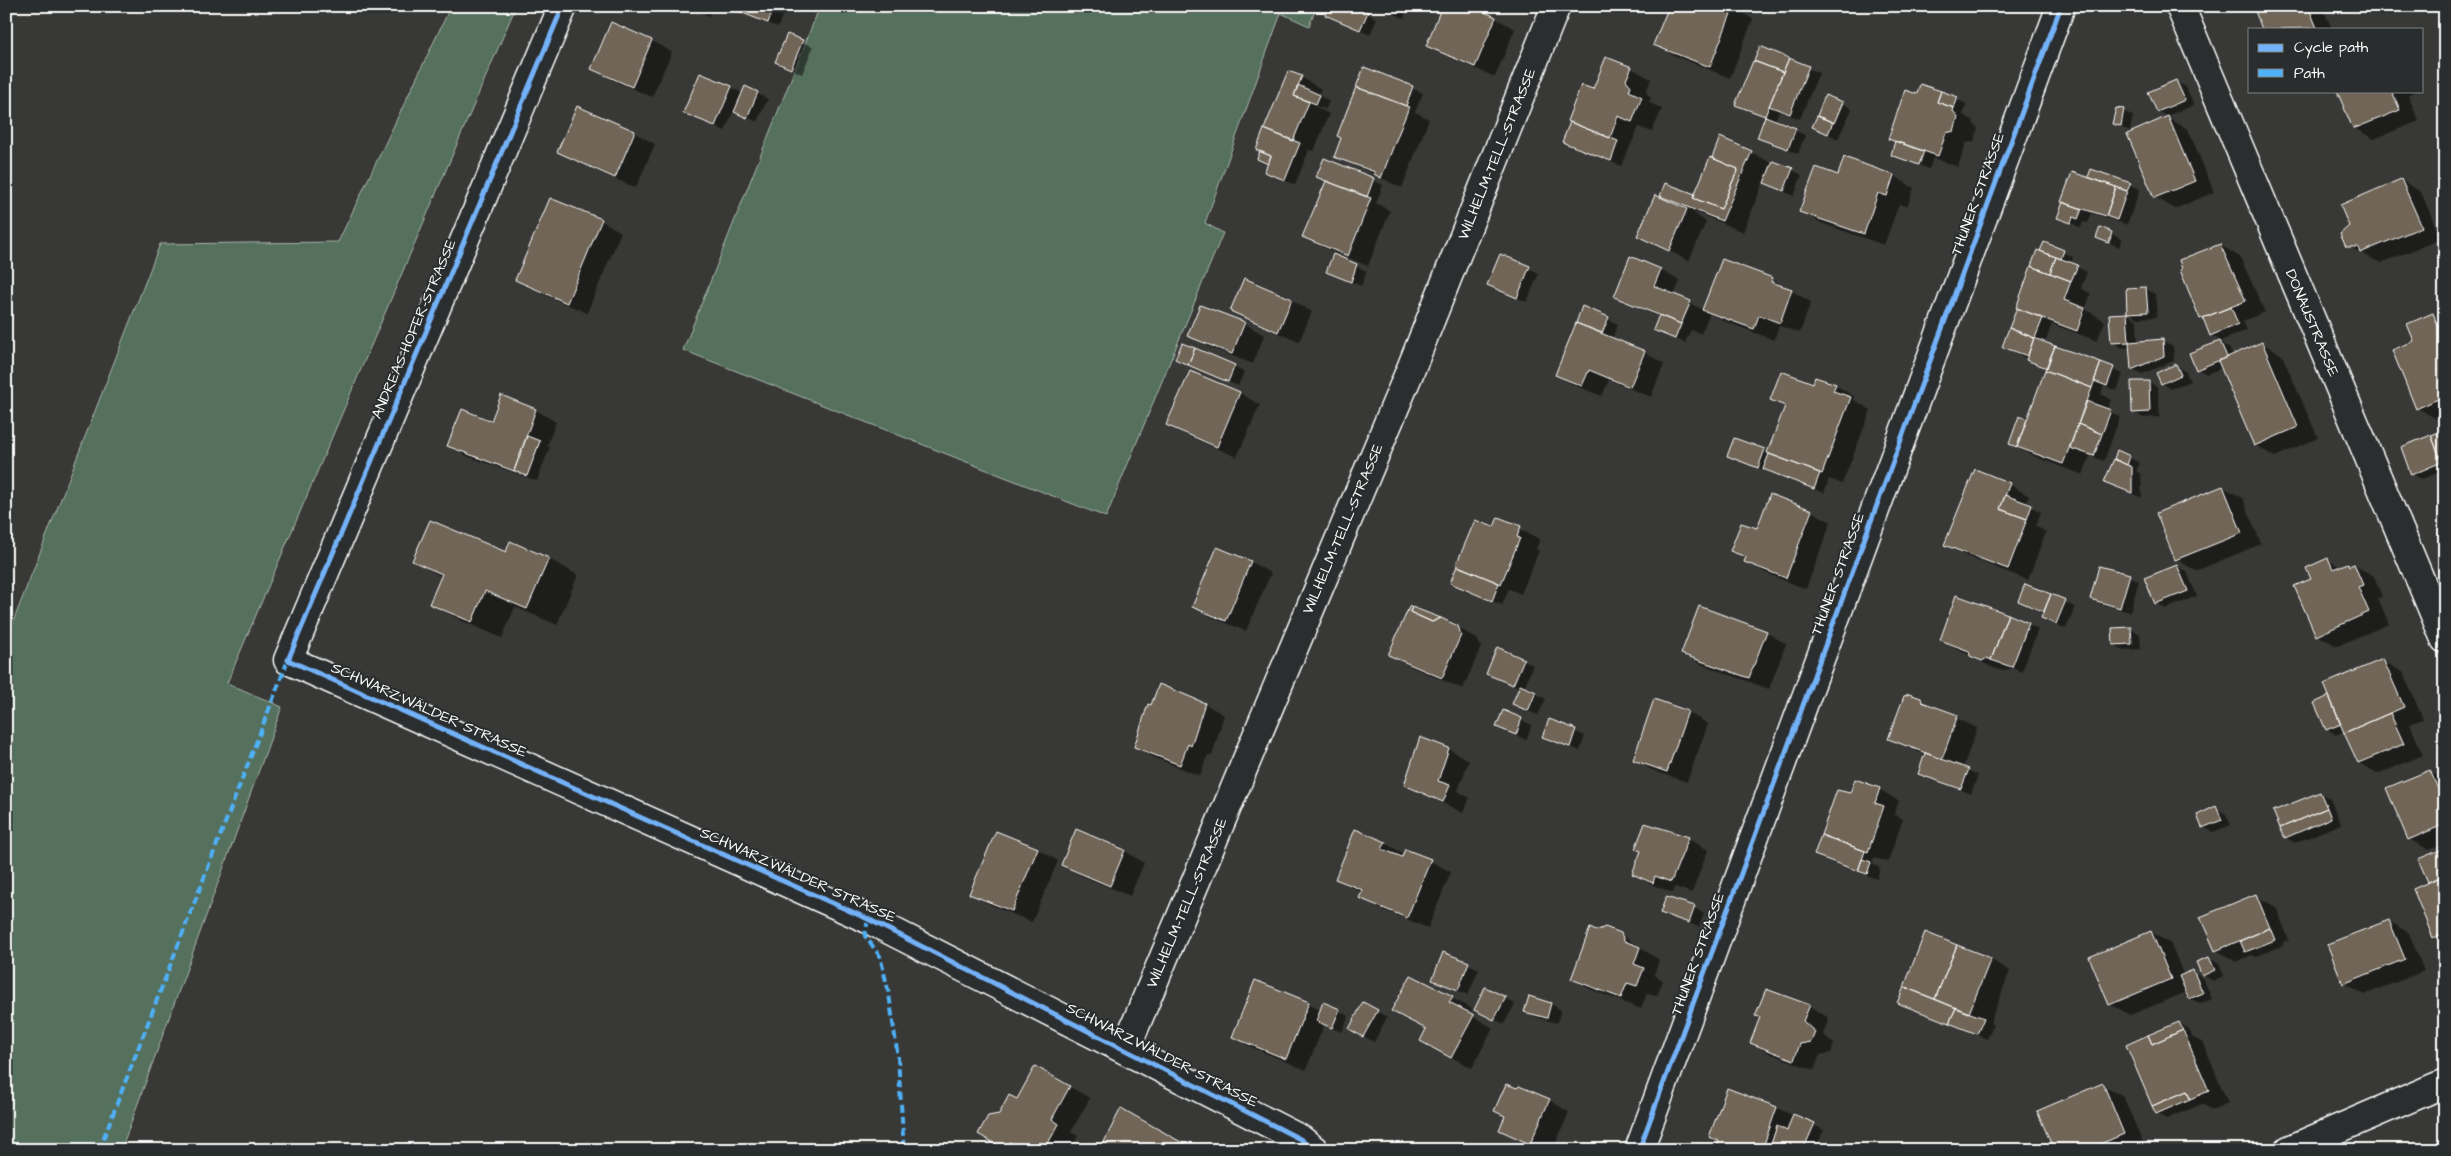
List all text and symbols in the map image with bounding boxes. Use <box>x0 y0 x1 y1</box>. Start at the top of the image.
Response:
legend <box>2248 28 2424 92</box>
text: Cycle path <box>2294 37 2369 59</box>
text: Path <box>2294 63 2325 84</box>
street label: WILHELM-TELL-STRASSE <box>1453 65 1541 243</box>
street label: THUNER STRASSE <box>1946 130 2010 258</box>
street label: ANDREAS-HOFER-STRASSE <box>367 236 461 422</box>
street label: DONAUSTRASSE <box>2280 266 2344 380</box>
street label: WILHELM-TELL-STRASSE <box>1298 440 1389 617</box>
street label: THUNER STRASSE <box>1806 510 1870 638</box>
street label: SCHWARZWÄLDER STRASSE <box>328 657 530 763</box>
street label: WILHELM-TELL-STRASSE <box>1142 814 1233 991</box>
street label: SCHWARZWÄLDER STRASSE <box>697 822 899 928</box>
street label: THUNER STRASSE <box>1666 890 1730 1018</box>
street label: SCHWARZWÄLDER STRASSE <box>1063 997 1261 1113</box>

